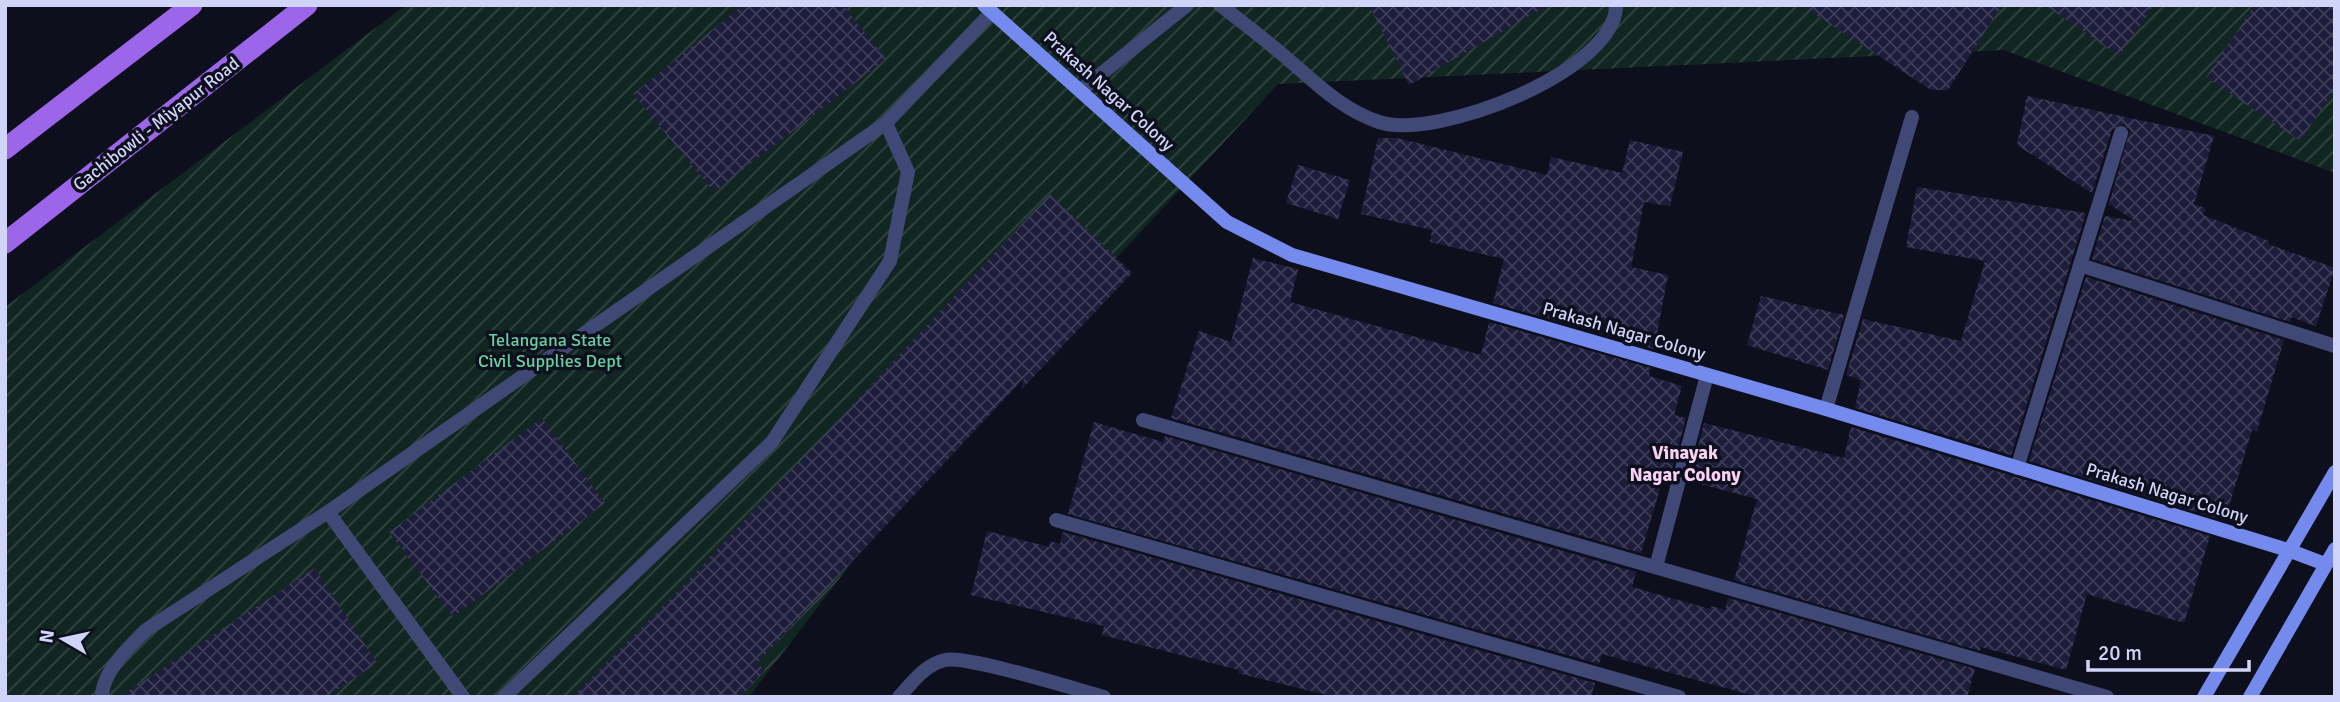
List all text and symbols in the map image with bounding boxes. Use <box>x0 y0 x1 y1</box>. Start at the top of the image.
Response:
street label: Prakash Nagar Colony <box>1039 27 1179 156</box>
street label: Gachibowli - Miyapur Road <box>69 52 243 196</box>
street label: Prakash Nagar Colony <box>1540 297 1708 365</box>
park label: Telangana State Civil Supplies Dept <box>478 329 622 372</box>
district label: Vinayak Nagar Colony <box>1629 441 1741 487</box>
street label: Prakash Nagar Colony <box>2083 458 2251 528</box>
north arrow <box>28 604 98 674</box>
text: N <box>34 628 60 645</box>
scale bar <box>2088 628 2249 672</box>
text: 20 m <box>2098 640 2142 666</box>

